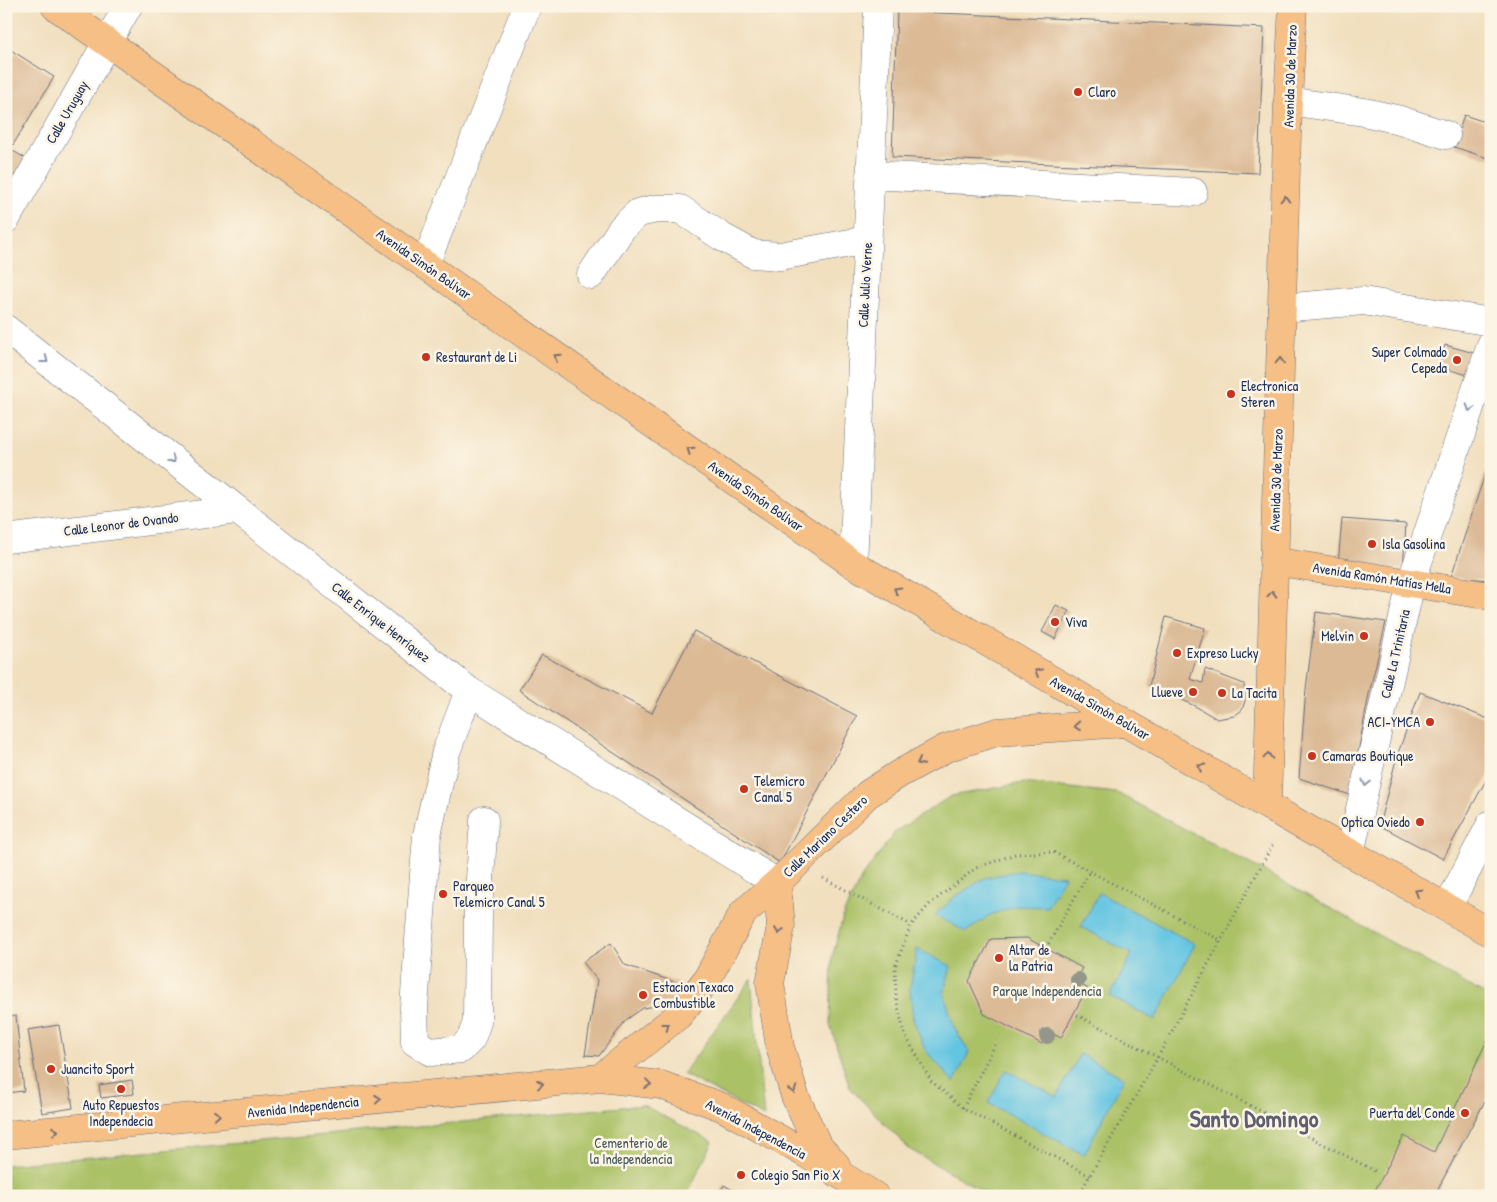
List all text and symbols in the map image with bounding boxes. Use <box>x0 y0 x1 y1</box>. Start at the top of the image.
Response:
street label: Avenida 30 de Marzo <box>1278 24 1301 128</box>
street label: Calle Uruguay <box>41 77 93 147</box>
place label: Claro <box>1088 82 1116 101</box>
marker: Claro <box>1072 86 1084 98</box>
one-way arrow <box>1280 195 1291 203</box>
street label: Avenida Simón Bolívar <box>373 224 476 304</box>
street label: Calle Julio Verne <box>853 241 876 328</box>
place label: Super Colmado Cepeda <box>1372 342 1448 378</box>
place label: Restaurant de Li <box>436 347 517 366</box>
marker: Restaurant de Li <box>420 351 432 363</box>
one-way arrow <box>39 354 48 363</box>
one-way arrow <box>553 354 563 363</box>
marker: Super Colmado Cepeda <box>1451 354 1463 366</box>
one-way arrow <box>1275 357 1285 365</box>
place label: Electronica Steren <box>1241 376 1299 411</box>
marker: Electronica Steren <box>1225 388 1237 400</box>
one-way arrow <box>1466 403 1476 411</box>
street label: Avenida 30 de Marzo <box>1264 428 1287 532</box>
one-way arrow <box>686 447 696 456</box>
one-way arrow <box>167 454 176 463</box>
street label: Avenida Simón Bolívar <box>705 456 808 536</box>
street label: Calle Leonor de Ovando <box>62 507 180 540</box>
place label: Isla Gasolina <box>1382 534 1446 553</box>
marker: Isla Gasolina <box>1366 538 1378 550</box>
street label: Avenida Ramón Matías Mella <box>1312 557 1453 598</box>
street label: Calle Enrique Henríquez <box>327 577 435 667</box>
one-way arrow <box>894 586 903 596</box>
one-way arrow <box>1267 589 1278 597</box>
street label: Calle La Trinitaria <box>1375 607 1414 700</box>
place label: Viva <box>1065 612 1088 631</box>
marker: Viva <box>1049 616 1061 628</box>
place label: Melvin <box>1321 626 1354 645</box>
marker: Melvin <box>1358 630 1370 642</box>
place label: Expreso Lucky <box>1187 643 1259 663</box>
marker: Expreso Lucky <box>1171 647 1183 659</box>
one-way arrow <box>1034 668 1043 678</box>
street label: Avenida Simón Bolívar <box>1047 671 1154 744</box>
place label: Llueve <box>1152 682 1183 701</box>
place label: La Tacita <box>1232 683 1277 702</box>
marker: Llueve <box>1187 686 1199 698</box>
marker: La Tacita <box>1216 687 1228 699</box>
place label: ACI-YMCA <box>1368 712 1420 731</box>
marker: ACI-YMCA <box>1424 716 1436 728</box>
one-way arrow <box>1072 721 1080 732</box>
place label: Camaras Boutique <box>1322 746 1414 766</box>
marker: Camaras Boutique <box>1306 750 1318 762</box>
one-way arrow <box>1263 752 1273 760</box>
one-way arrow <box>917 756 926 766</box>
one-way arrow <box>1198 763 1207 773</box>
place label: Telemicro Canal 5 <box>754 771 805 806</box>
one-way arrow <box>1361 779 1372 788</box>
marker: Telemicro Canal 5 <box>738 783 750 795</box>
street label: Calle Mariano Cestero <box>778 790 871 881</box>
place label: Optica Oviedo <box>1341 812 1410 832</box>
marker: Optica Oviedo <box>1414 816 1426 828</box>
place label: Parqueo Telemicro Canal 5 <box>453 876 545 911</box>
marker: Parqueo Telemicro Canal 5 <box>437 888 449 900</box>
one-way arrow <box>1414 888 1423 898</box>
one-way arrow <box>774 928 785 936</box>
place label: Altar de la Patria <box>1009 940 1053 975</box>
marker: Altar de la Patria <box>993 952 1005 964</box>
place label: Estacion Texaco Combustible <box>653 977 734 1012</box>
park label: Parque Independencia <box>993 981 1102 1001</box>
marker: Estacion Texaco Combustible <box>637 989 649 1001</box>
one-way arrow <box>660 1023 670 1032</box>
place label: Juancito Sport <box>61 1059 134 1079</box>
marker: Juancito Sport <box>45 1063 57 1075</box>
one-way arrow <box>645 1078 653 1089</box>
one-way arrow <box>536 1079 544 1090</box>
marker: Auto Repuestos Independecia <box>115 1083 127 1095</box>
one-way arrow <box>788 1086 798 1094</box>
street label: Avenida Independencia <box>246 1091 360 1123</box>
one-way arrow <box>375 1094 383 1105</box>
street label: Avenida Independencia <box>702 1094 810 1164</box>
place label: Auto Repuestos Independecia <box>83 1095 159 1131</box>
district label: Santo Domingo <box>1190 1102 1319 1135</box>
place label: Puerta del Conde <box>1370 1103 1455 1122</box>
marker: Puerta del Conde <box>1459 1107 1471 1119</box>
one-way arrow <box>213 1110 221 1121</box>
one-way arrow <box>51 1126 59 1137</box>
park label: Cementerio de la Independencia <box>590 1133 673 1169</box>
place label: Colegio San Pio X <box>751 1165 841 1185</box>
marker: Colegio San Pio X <box>735 1169 747 1181</box>

